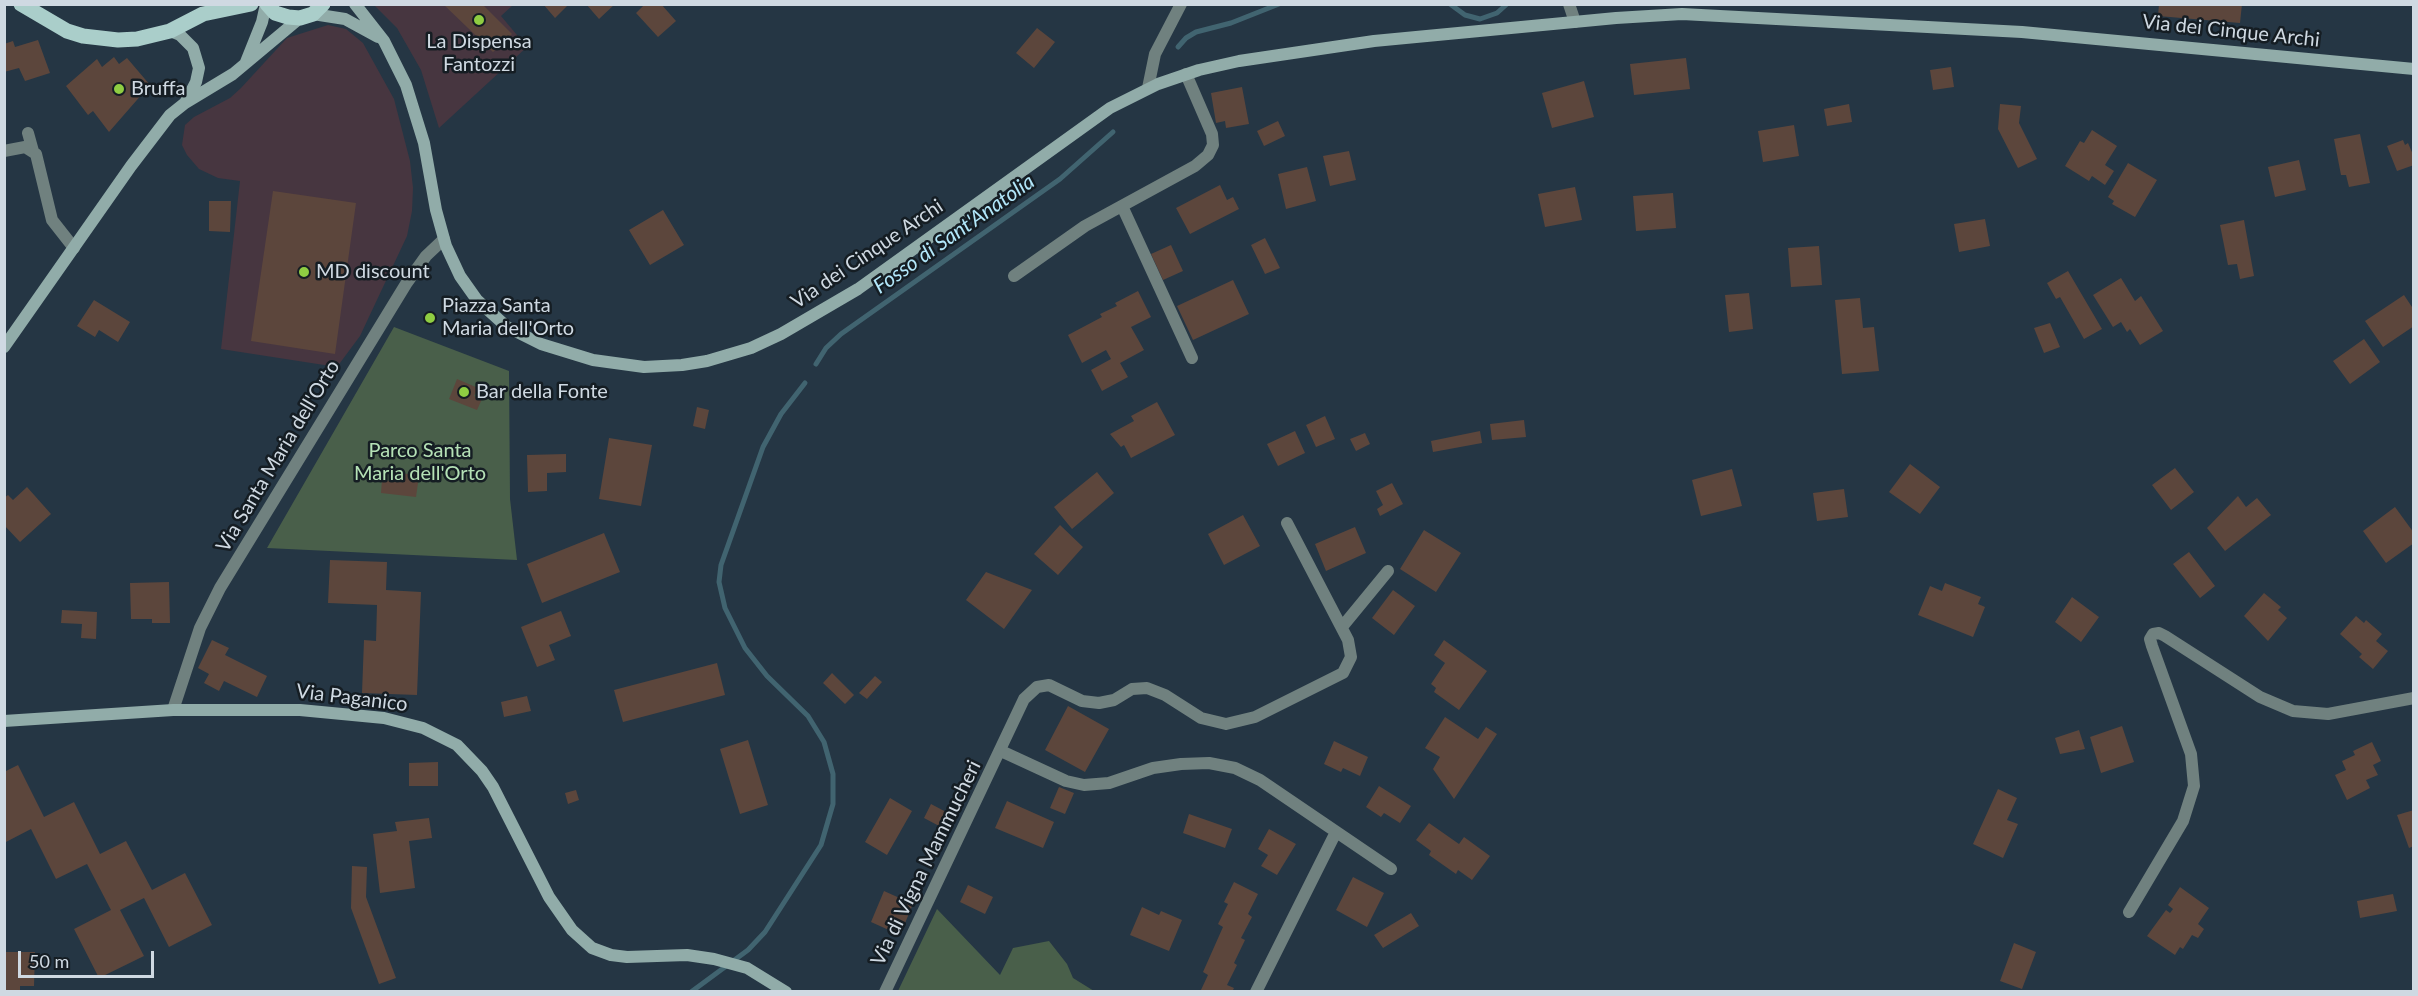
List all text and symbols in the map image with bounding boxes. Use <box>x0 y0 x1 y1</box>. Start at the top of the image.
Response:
street label: Via dei Cinque Archi <box>2141 10 2321 52</box>
marker: La Dispensa Fantozzi <box>472 13 486 27</box>
place label: La Dispensa Fantozzi <box>426 30 532 77</box>
place label: Bruffa <box>131 77 185 101</box>
marker: Bruffa <box>112 82 126 96</box>
water label: Fosso di Sant'Anatolia <box>869 169 1039 299</box>
street label: Via dei Cinque Archi <box>786 194 948 314</box>
place label: MD discount <box>316 260 430 284</box>
marker: MD discount <box>297 265 311 279</box>
place label: Piazza Santa Maria dell'Orto <box>442 294 574 341</box>
marker: Piazza Santa Maria dell'Orto <box>423 311 437 325</box>
street label: Via Santa Maria dell'Orto <box>211 356 345 556</box>
place label: Bar della Fonte <box>476 380 608 404</box>
marker: Bar della Fonte <box>457 385 471 399</box>
park label: Parco Santa Maria dell'Orto <box>354 439 486 486</box>
street label: Via Paganico <box>295 679 409 717</box>
street label: Via di Vigna Mammucheri <box>866 757 986 969</box>
scale bar <box>21 939 158 977</box>
text: 50 m <box>29 950 69 972</box>

